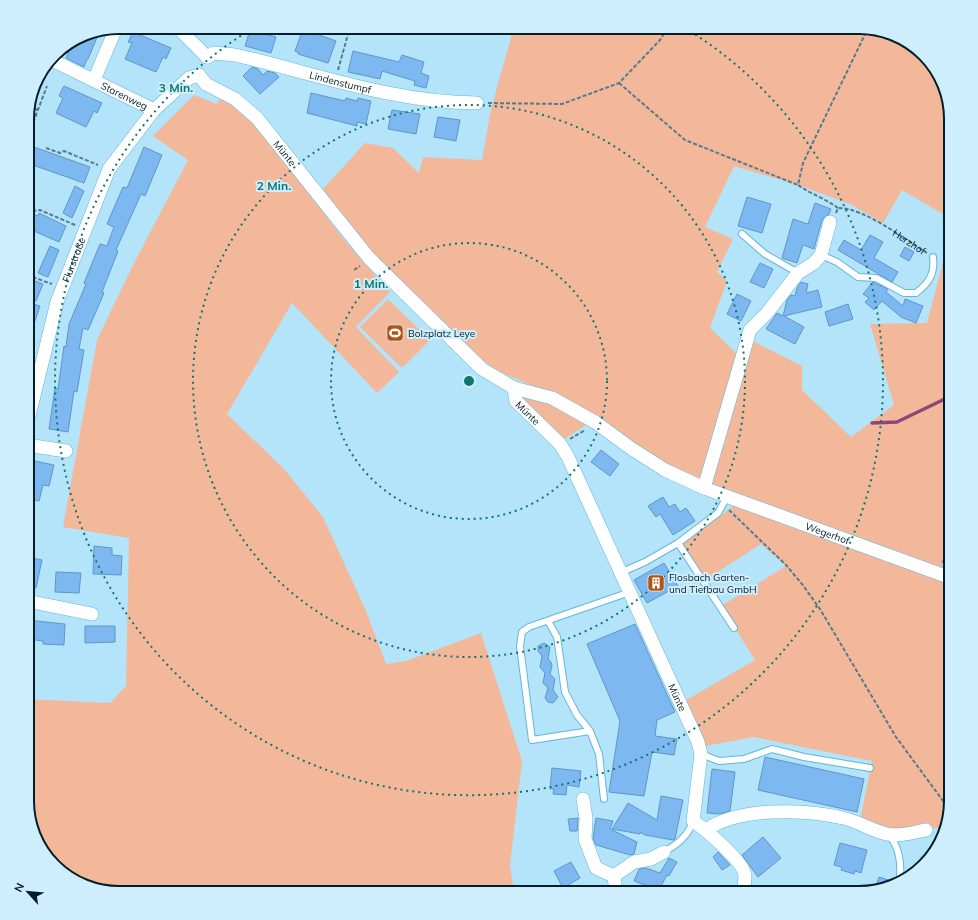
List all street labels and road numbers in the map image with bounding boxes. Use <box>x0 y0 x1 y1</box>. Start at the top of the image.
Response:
street label: Lindenstumpf <box>308 68 373 96</box>
street label: Starenweg <box>99 79 150 112</box>
street label: Münte <box>271 138 299 168</box>
street label: Herzhof <box>890 226 929 258</box>
street label: Flurstraße <box>59 235 88 284</box>
street label: Münte <box>513 398 543 428</box>
street label: Wegerhof <box>804 519 852 547</box>
street label: Münte <box>666 681 690 713</box>

